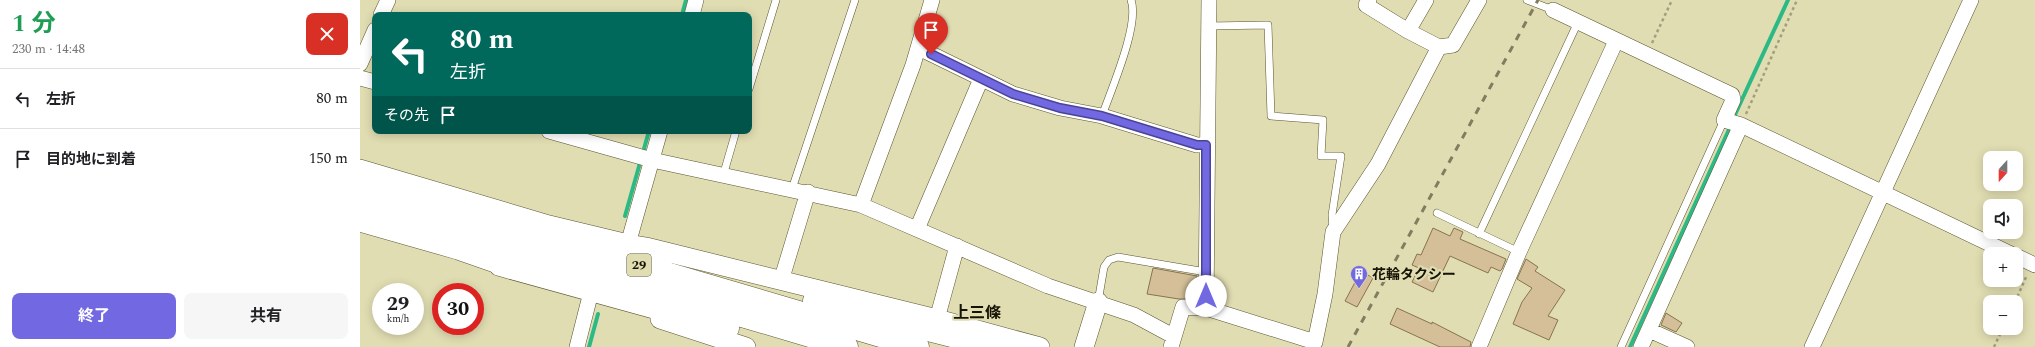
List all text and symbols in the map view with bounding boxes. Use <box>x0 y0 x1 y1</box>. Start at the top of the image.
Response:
text: 1 分 <box>12 6 55 42</box>
button: close <box>306 13 348 55</box>
pin <box>914 13 948 54</box>
text: 80 m <box>450 18 514 61</box>
icon: arrive <box>920 19 942 41</box>
icon: left <box>384 28 436 80</box>
text: 230 m · 14:48 <box>12 39 85 59</box>
text: 左折 <box>450 59 486 86</box>
text: 80 m <box>316 87 348 110</box>
icon: left <box>12 88 34 110</box>
text: 左折 <box>46 88 76 111</box>
text: その先 <box>384 104 429 127</box>
icon: arrive <box>437 104 459 126</box>
text: 150 m <box>309 147 348 170</box>
icon: arrive <box>12 148 34 170</box>
text: 目的地に到着 <box>46 148 136 171</box>
north arrow <box>1983 151 2023 191</box>
map controls <box>1983 151 2023 335</box>
button: sound <box>1983 199 2023 239</box>
button: + <box>1983 247 2023 287</box>
road number: 29 <box>627 254 651 276</box>
building icon: 花輪タクシー <box>1349 264 1369 289</box>
place label: 花輪タクシー <box>1372 264 1456 285</box>
position arrow <box>1185 275 1227 317</box>
speed limit sign: 30 <box>432 283 484 335</box>
text: 29 <box>387 289 409 319</box>
button: 終了 <box>12 293 176 339</box>
button: 共有 <box>184 293 348 339</box>
button: − <box>1983 295 2023 335</box>
district label: 上三條 <box>953 301 1001 325</box>
text: km/h <box>387 311 409 327</box>

